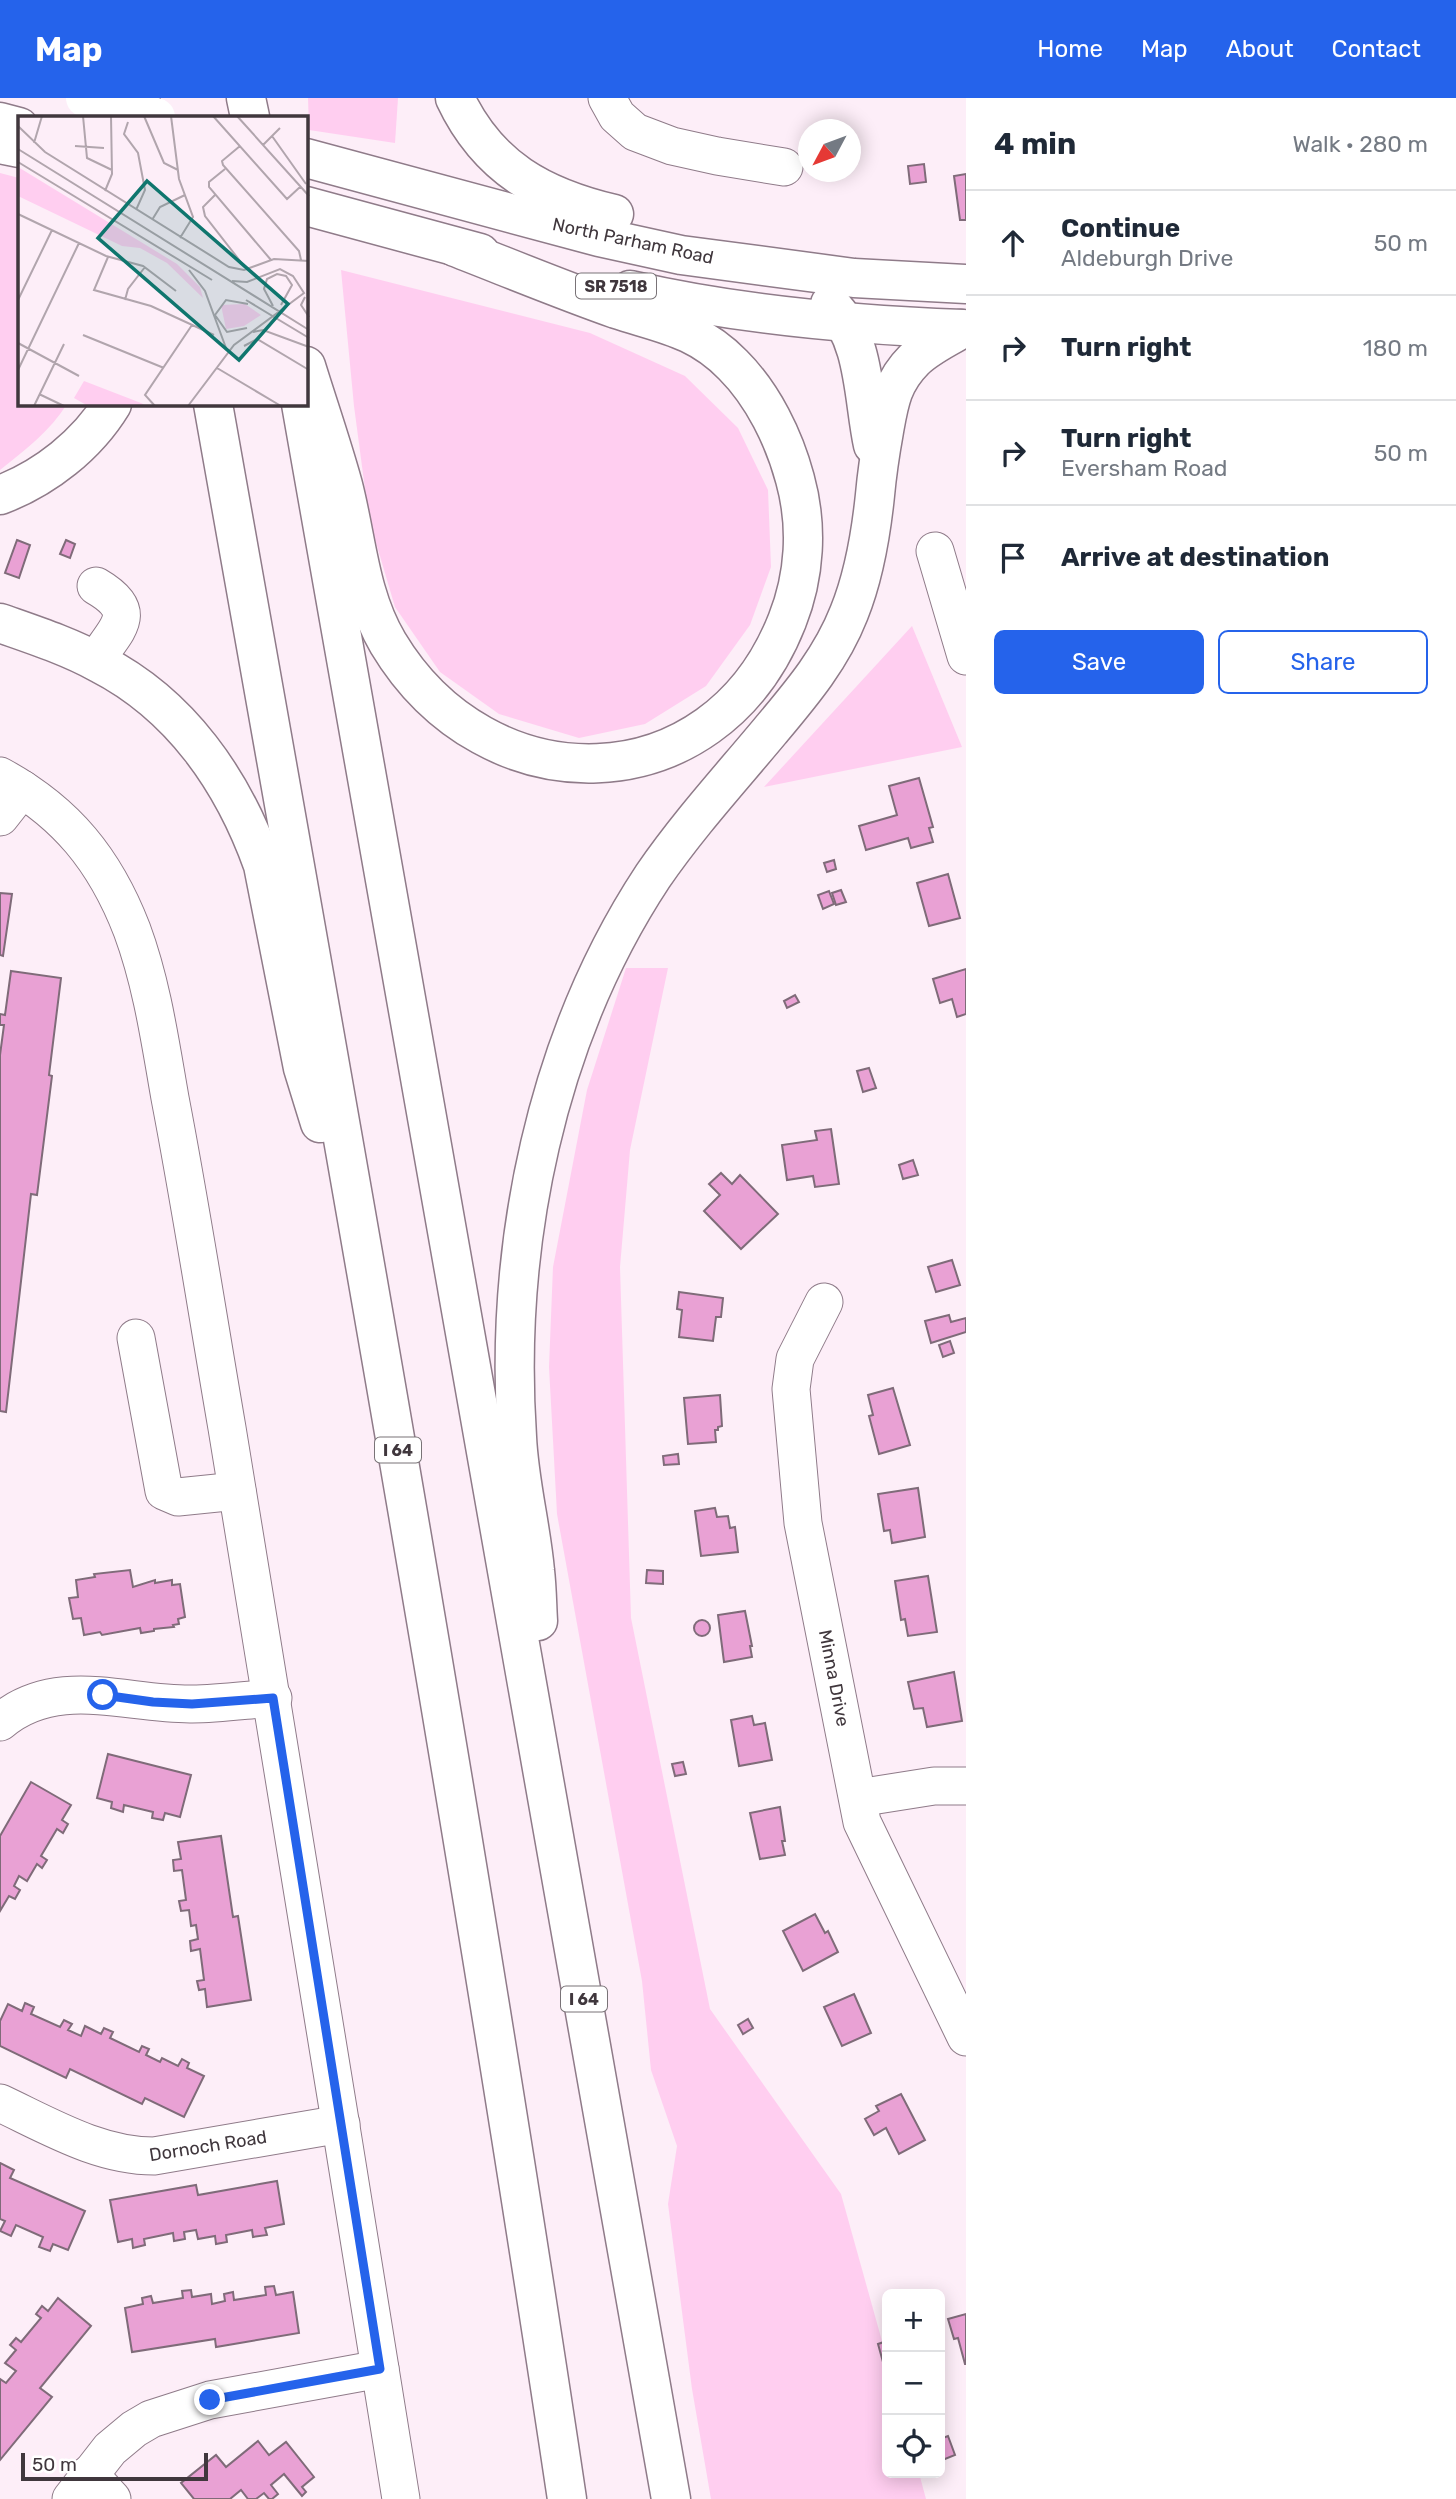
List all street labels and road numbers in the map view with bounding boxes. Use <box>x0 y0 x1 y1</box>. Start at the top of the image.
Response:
street label: North Parham Road <box>550 213 716 269</box>
road number: SR 7518 <box>576 274 656 298</box>
road number: I 64 <box>375 1438 421 1462</box>
street label: Minna Drive <box>814 1628 854 1728</box>
road number: I 64 <box>561 1986 607 2011</box>
street label: Dornoch Road <box>148 2126 268 2166</box>

